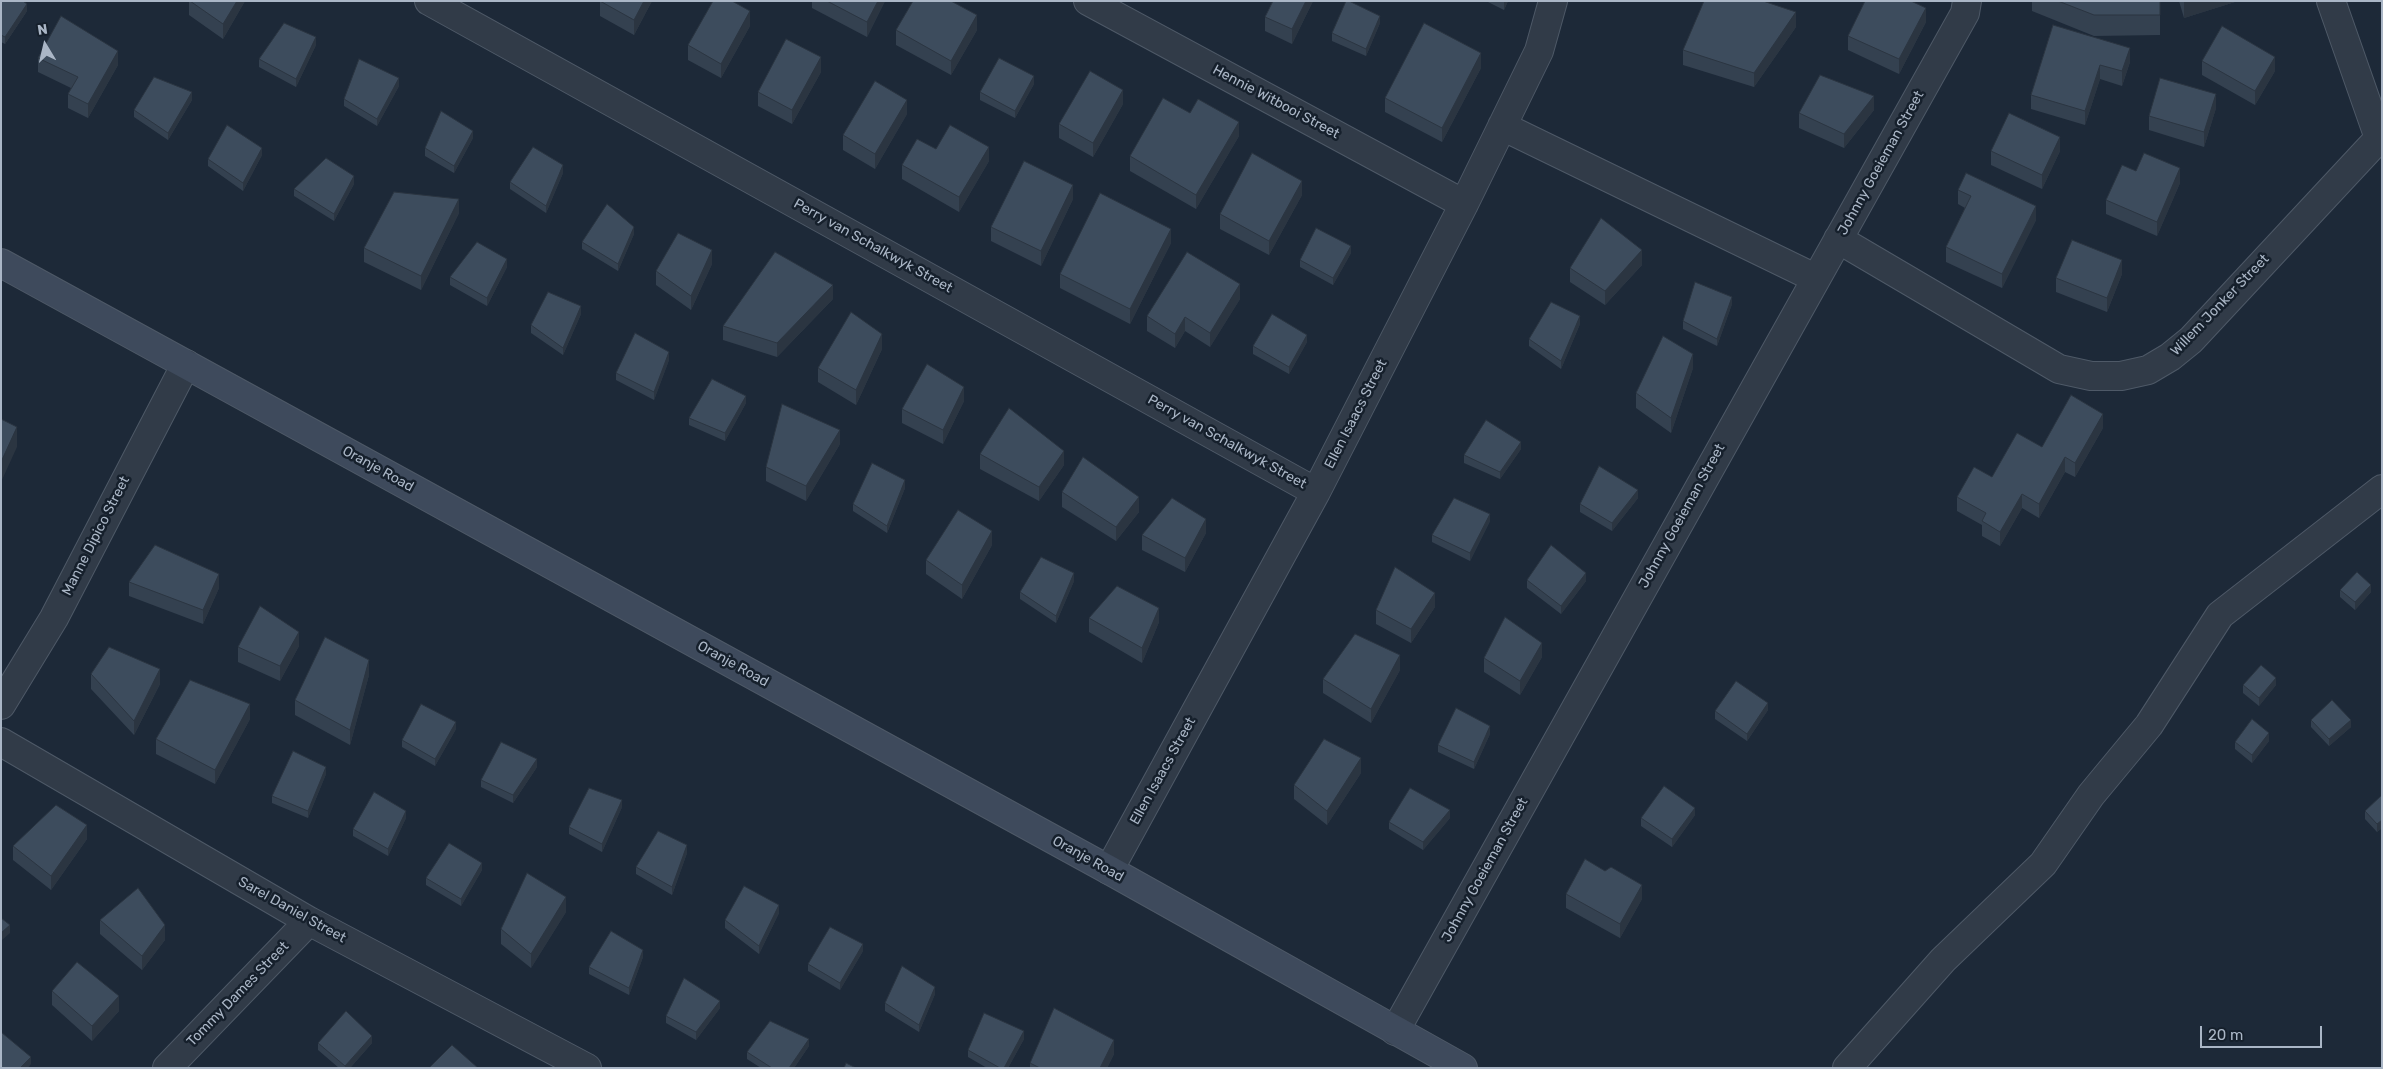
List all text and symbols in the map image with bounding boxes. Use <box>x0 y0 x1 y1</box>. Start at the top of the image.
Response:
north arrow <box>20 20 70 70</box>
text: N <box>36 21 49 39</box>
street label: Hennie Witbooi Street <box>1210 61 1342 143</box>
street label: Johnny Goeieman Street <box>1834 88 1928 238</box>
street label: Perry van Schalkwyk Street <box>791 195 955 297</box>
street label: Willem Jonker Street <box>2167 251 2273 359</box>
street label: Ellen Isaacs Street <box>1321 357 1391 471</box>
street label: Perry van Schalkwyk Street <box>1145 391 1309 493</box>
street label: Johnny Goeieman Street <box>1635 441 1729 591</box>
street label: Oranje Road <box>339 443 417 495</box>
street label: Manne Dipico Street <box>59 474 133 598</box>
street label: Oranje Road <box>694 638 772 690</box>
street label: Ellen Isaacs Street <box>1127 714 1199 828</box>
street label: Johnny Goeieman Street <box>1438 795 1532 945</box>
street label: Oranje Road <box>1049 833 1127 885</box>
street label: Sarel Daniel Street <box>235 873 349 947</box>
street label: Tommy Dames Street <box>184 938 292 1050</box>
scale bar <box>2203 1016 2326 1048</box>
text: 20 m <box>2208 1026 2243 1044</box>

